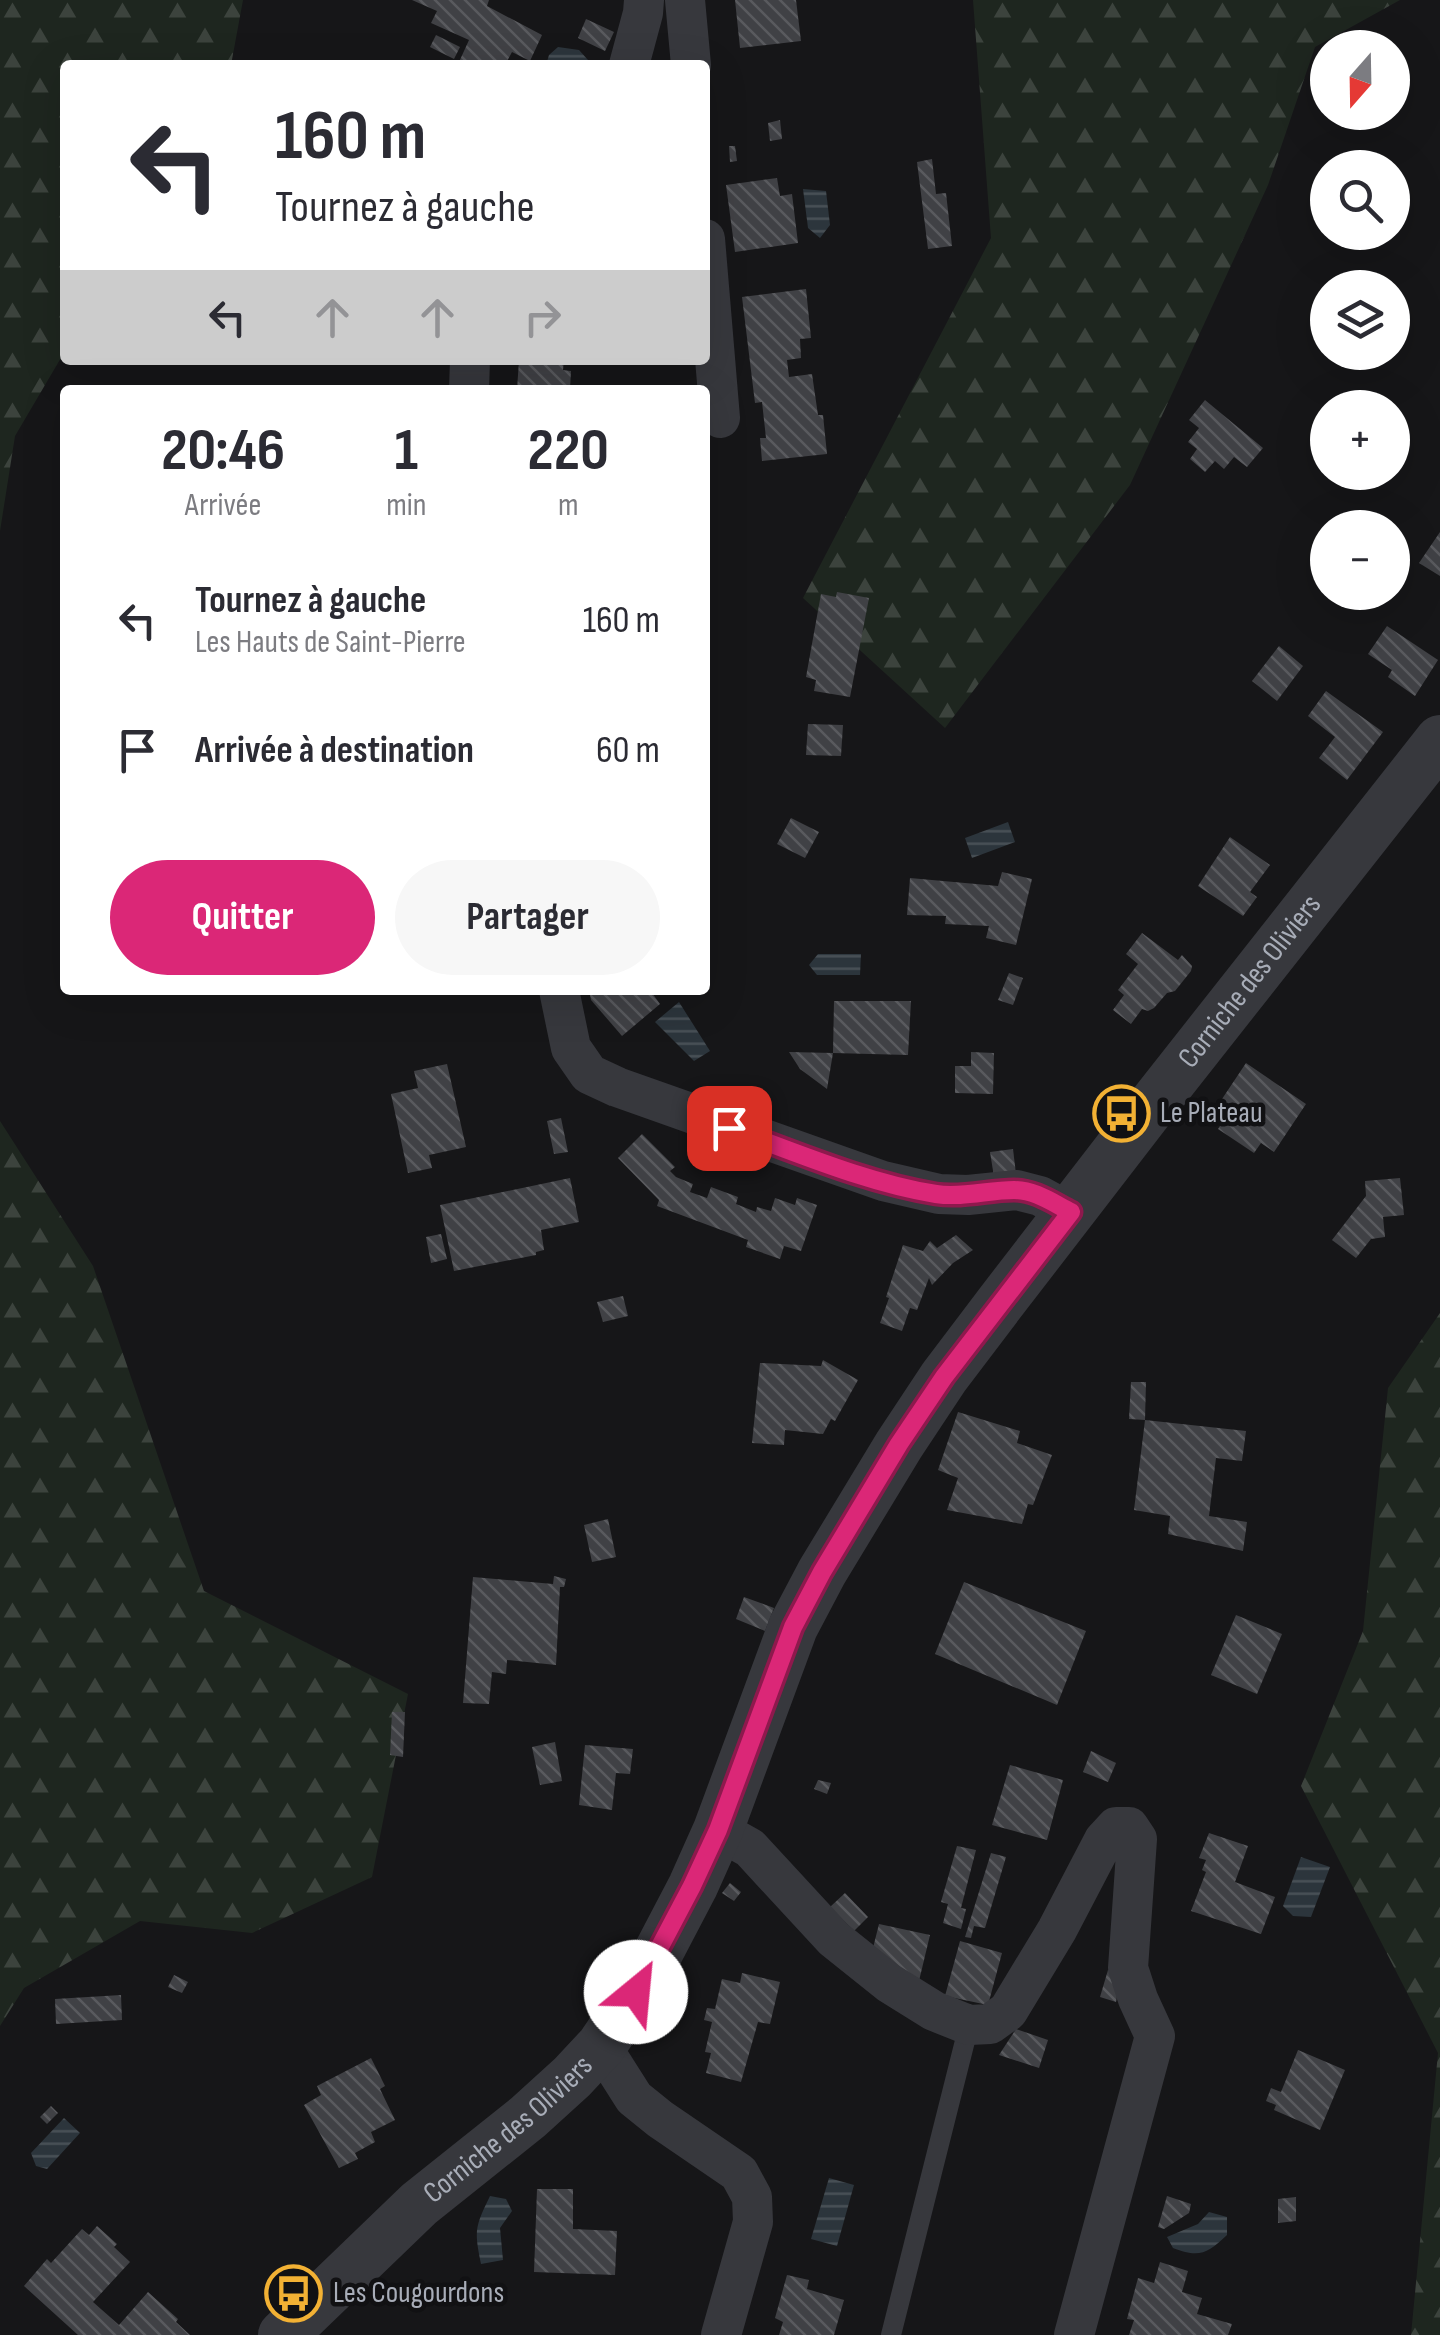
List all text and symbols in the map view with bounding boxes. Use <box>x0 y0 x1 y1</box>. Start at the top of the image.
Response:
north arrow <box>1310 30 1410 130</box>
map controls <box>1310 30 1410 610</box>
text: 160 m <box>275 95 426 179</box>
icon: left <box>110 100 240 230</box>
button: search <box>1310 150 1410 250</box>
text: Tournez à gauche <box>275 180 535 235</box>
button: layers <box>1310 270 1410 370</box>
icon: left <box>200 290 255 345</box>
icon: ahead <box>305 290 360 345</box>
icon: ahead <box>410 290 465 345</box>
icon: right <box>515 290 570 345</box>
button: + <box>1310 390 1410 490</box>
text: 20:46 <box>161 415 285 487</box>
text: 1 <box>394 415 418 487</box>
text: 220 <box>528 415 609 487</box>
text: Arrivée <box>185 486 261 525</box>
text: min <box>386 486 426 525</box>
text: m <box>558 486 578 525</box>
button: − <box>1310 510 1410 610</box>
text: Tournez à gauche <box>195 578 426 623</box>
icon: left <box>110 593 165 648</box>
text: 160 m <box>583 598 660 643</box>
text: Les Hauts de Saint-Pierre <box>195 623 466 662</box>
icon: arrive <box>110 723 165 778</box>
text: Arrivée à destination <box>195 728 474 773</box>
text: 60 m <box>596 728 660 773</box>
button: Quitter <box>110 860 375 975</box>
button: Partager <box>395 860 660 975</box>
street label: Corniche des Oliviers <box>1171 888 1329 1075</box>
bus stop icon: Le Plateau <box>1091 1083 1151 1143</box>
pin <box>687 1086 772 1171</box>
place label: Le Plateau <box>1160 1095 1262 1131</box>
icon: arrive <box>702 1101 757 1156</box>
position arrow <box>584 1940 688 2044</box>
street label: Corniche des Oliviers <box>416 2048 600 2211</box>
bus stop icon: Les Cougourdons <box>264 2263 324 2323</box>
place label: Les Cougourdons <box>333 2275 504 2311</box>

